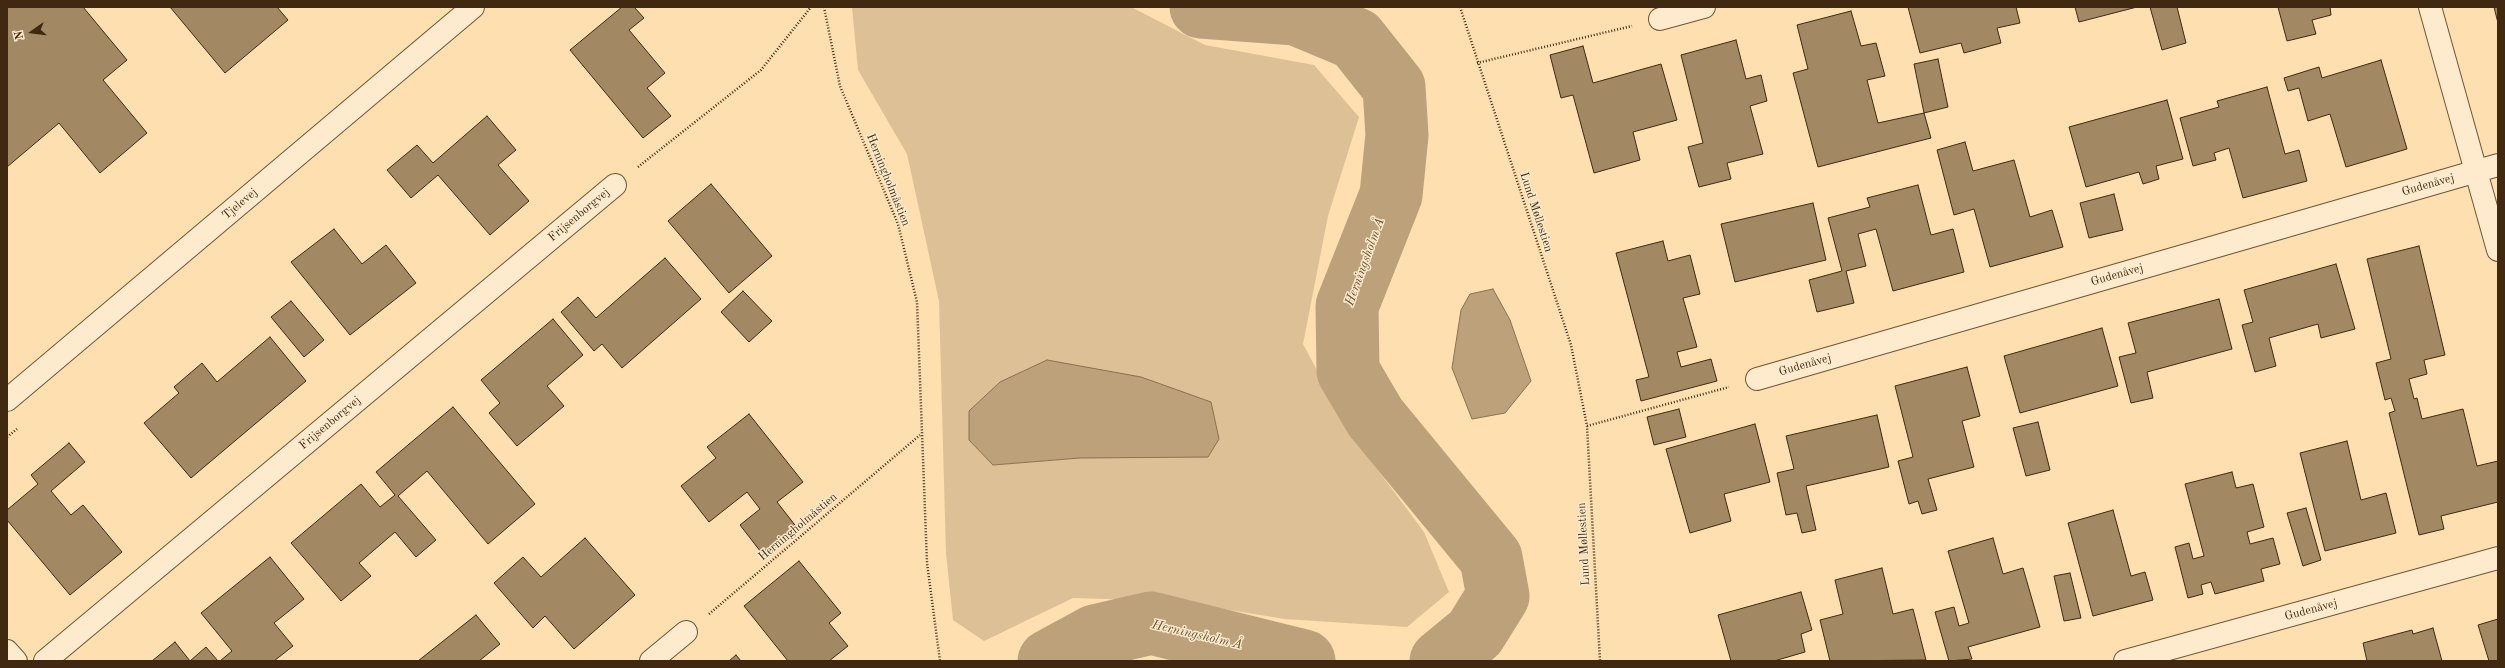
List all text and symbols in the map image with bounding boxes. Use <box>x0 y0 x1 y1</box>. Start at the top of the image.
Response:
north arrow <box>12 12 52 52</box>
text: N <box>14 30 26 40</box>
street label: Herningholmåstien <box>863 132 913 228</box>
street label: Lund Møllestien <box>1516 170 1556 254</box>
street label: Gudenåvej <box>2400 171 2456 199</box>
street label: Tjelevej <box>219 185 261 223</box>
street label: Frijsenborgvej <box>545 185 613 245</box>
water label: Herningsholm Å <box>1342 216 1388 308</box>
street label: Gudenåvej <box>2089 261 2145 289</box>
street label: Gudenåvej <box>1777 351 1833 379</box>
street label: Frijsenborgvej <box>296 393 364 453</box>
street label: Herningholmåstien <box>756 490 840 564</box>
street label: Lund Møllestien <box>1575 502 1593 586</box>
street label: Gudenåvej <box>2283 596 2339 624</box>
water label: Herningsholm Å <box>1150 617 1244 653</box>

